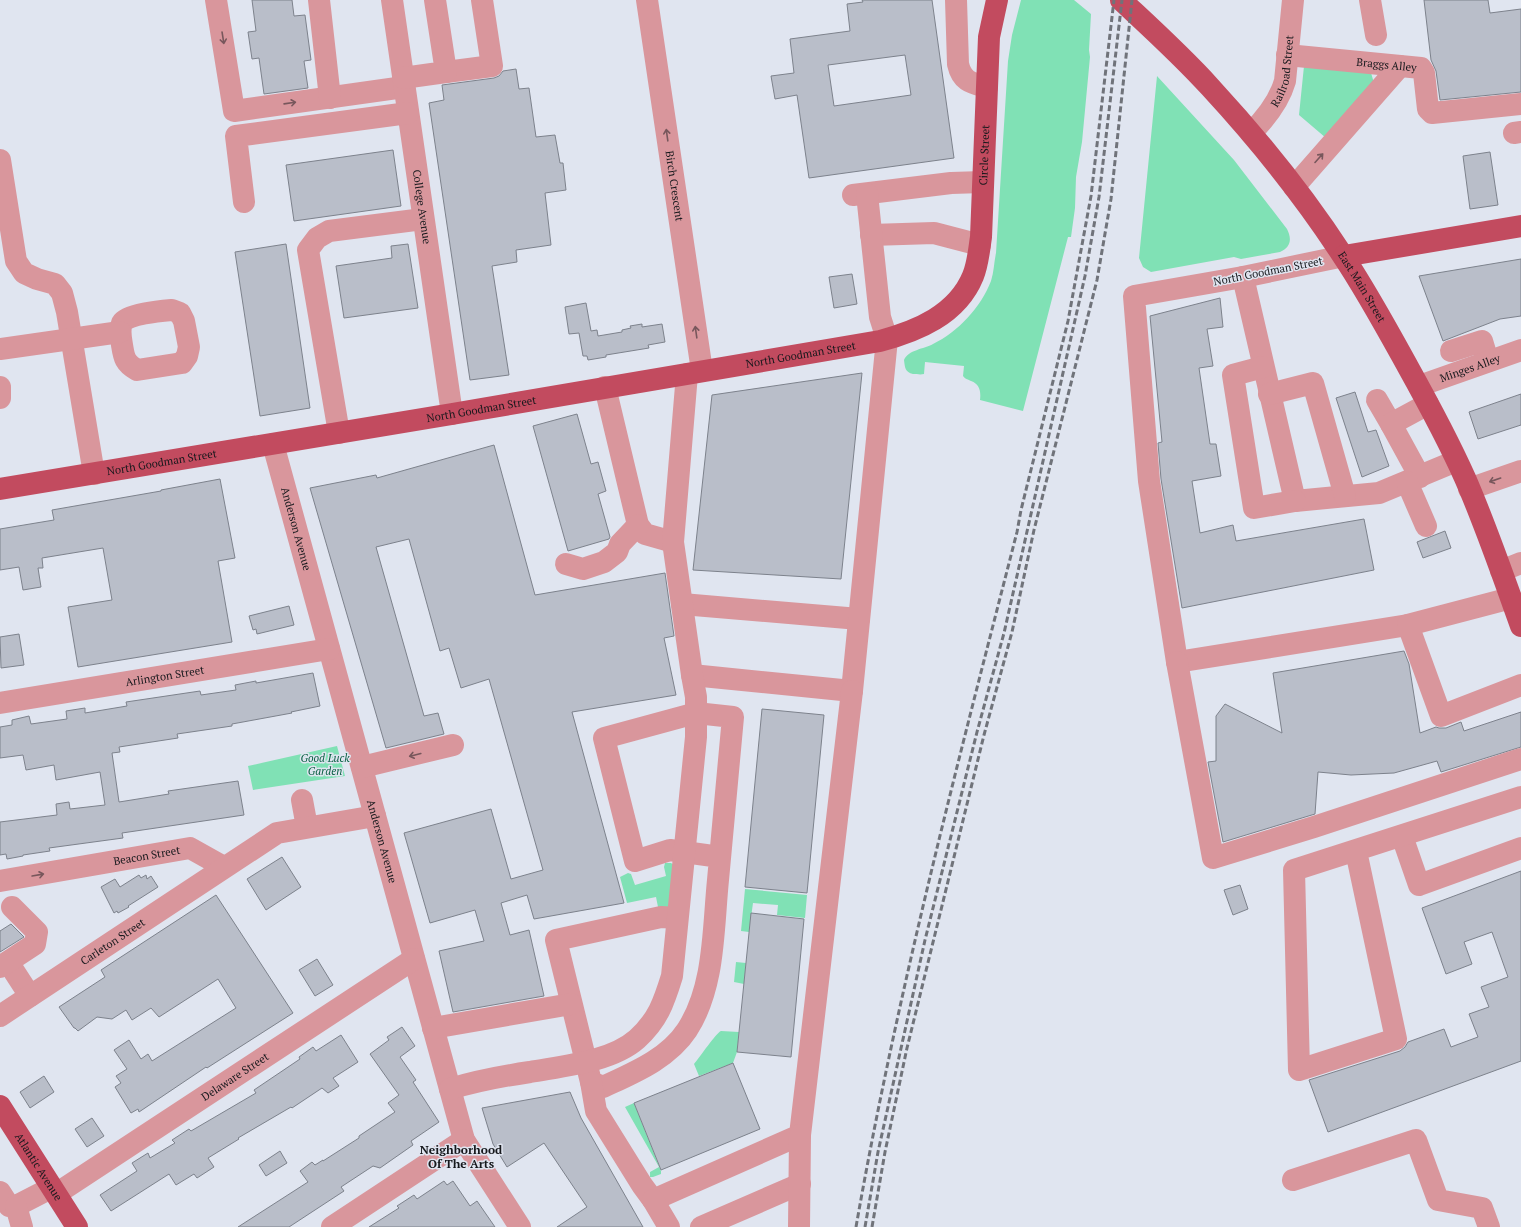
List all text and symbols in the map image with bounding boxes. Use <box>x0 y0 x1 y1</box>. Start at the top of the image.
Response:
one-way arrow <box>219 32 227 45</box>
street label: Railroad Street <box>1268 35 1296 110</box>
street label: Braggs Alley <box>1356 55 1418 75</box>
one-way arrow <box>283 99 296 107</box>
street label: Circle Street <box>976 124 992 186</box>
one-way arrow <box>663 129 671 142</box>
street label: Birch Crescent <box>662 150 687 222</box>
one-way arrow <box>1315 153 1324 163</box>
street label: College Avenue <box>410 169 434 245</box>
street label: East Main Street <box>1335 249 1389 325</box>
street label: North Goodman Street <box>1212 254 1324 288</box>
one-way arrow <box>692 326 700 339</box>
street label: North Goodman Street <box>745 338 857 371</box>
street label: Minges Alley <box>1438 351 1502 385</box>
street label: North Goodman Street <box>425 393 537 425</box>
street label: North Goodman Street <box>106 446 218 478</box>
one-way arrow <box>1489 477 1502 484</box>
street label: Anderson Avenue <box>278 486 315 573</box>
street label: Arlington Street <box>124 663 205 689</box>
park label: Good Luck Garden <box>300 751 350 778</box>
one-way arrow <box>408 751 421 759</box>
street label: Anderson Avenue <box>364 798 400 885</box>
street label: Beacon Street <box>112 843 181 868</box>
one-way arrow <box>32 870 45 878</box>
street label: Carleton Street <box>78 915 148 968</box>
street label: Delaware Street <box>199 1049 271 1104</box>
street label: Atlantic Avenue <box>12 1130 66 1204</box>
district label: Neighborhood Of The Arts <box>420 1142 503 1171</box>

